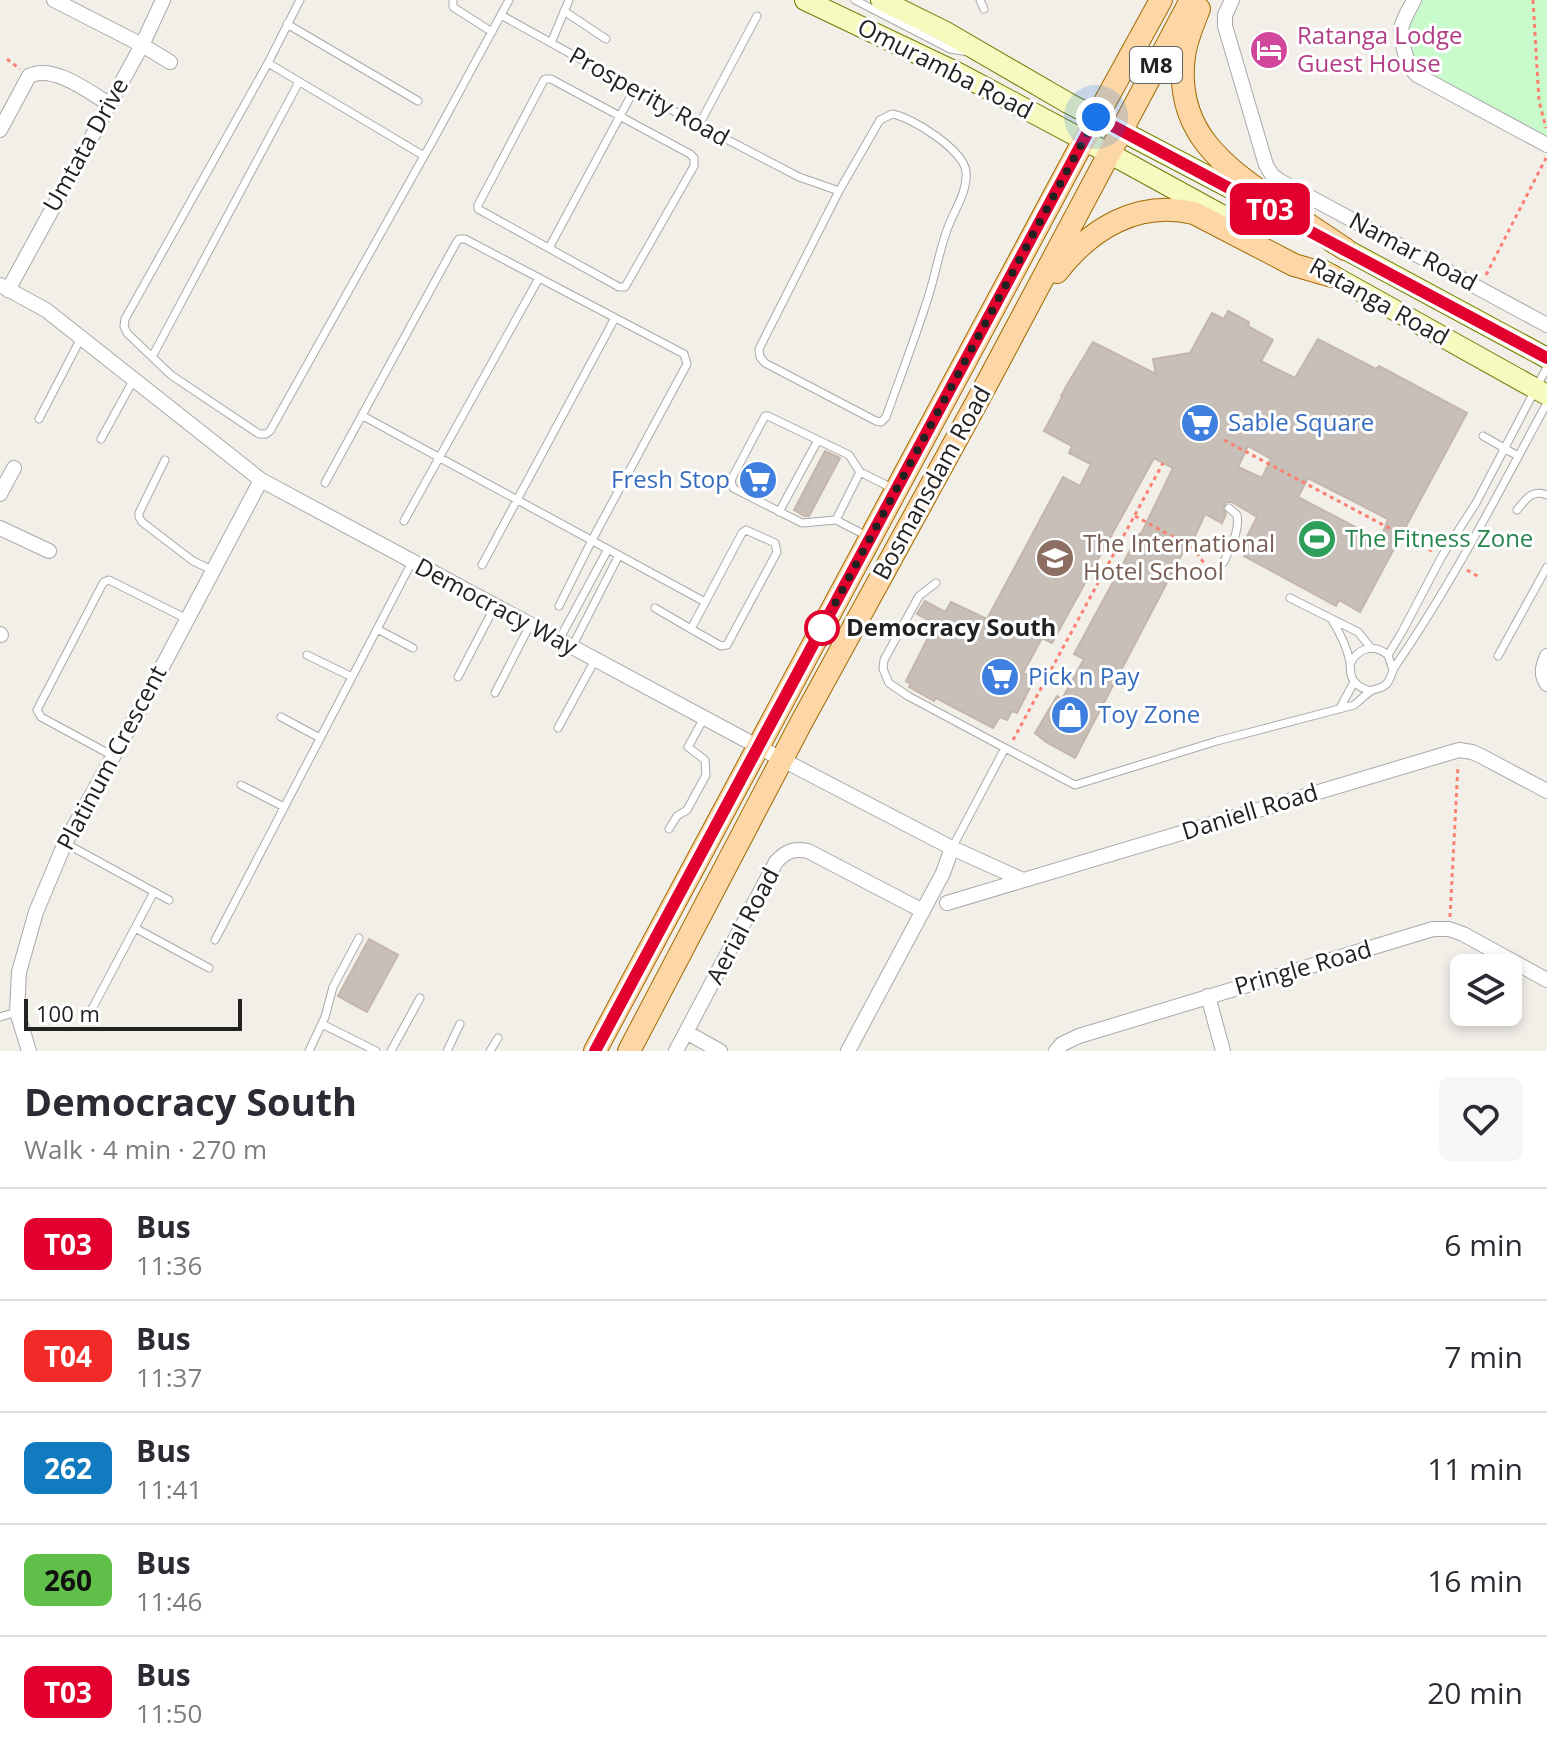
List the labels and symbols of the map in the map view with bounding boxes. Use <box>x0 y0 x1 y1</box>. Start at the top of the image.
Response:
street label: Omuramba Road <box>852 9 1039 126</box>
place label: Ratanga Lodge Guest House <box>1297 18 1463 79</box>
hotel icon: Ratanga Lodge Guest House <box>1248 29 1290 71</box>
street label: Prosperity Road <box>564 38 736 153</box>
road number: M8 <box>1130 47 1182 83</box>
street label: Umtata Drive <box>34 71 135 217</box>
your location <box>1076 97 1116 137</box>
line badge: T03 <box>1224 183 1316 235</box>
street label: Namar Road <box>1344 203 1483 298</box>
street label: Ratanga Road <box>1304 249 1455 353</box>
street label: Bosmansdam Road <box>864 379 998 585</box>
supermarket icon: Sable Square <box>1179 402 1221 444</box>
place label: Sable Square <box>1228 405 1374 438</box>
supermarket icon: Fresh Stop <box>737 459 779 501</box>
place label: Fresh Stop <box>611 462 730 495</box>
sports icon: The Fitness Zone <box>1296 518 1338 560</box>
place label: The Fitness Zone <box>1345 521 1533 554</box>
place label: The International Hotel School <box>1083 526 1275 587</box>
school or university icon: The International Hotel School <box>1034 537 1076 579</box>
street label: Democracy Way <box>410 549 585 663</box>
place label: Democracy South <box>846 610 1056 643</box>
marker: Democracy South <box>805 611 839 645</box>
supermarket icon: Pick n Pay <box>979 656 1021 698</box>
street label: Platinum Crescent <box>48 659 173 855</box>
place label: Pick n Pay <box>1028 659 1141 692</box>
shop icon: Toy Zone <box>1049 694 1091 736</box>
place label: Toy Zone <box>1098 697 1200 730</box>
street label: Daniell Road <box>1177 774 1322 847</box>
street label: Aerial Road <box>697 861 786 989</box>
street label: Pringle Road <box>1230 931 1375 1002</box>
scale bar <box>24 995 242 1031</box>

